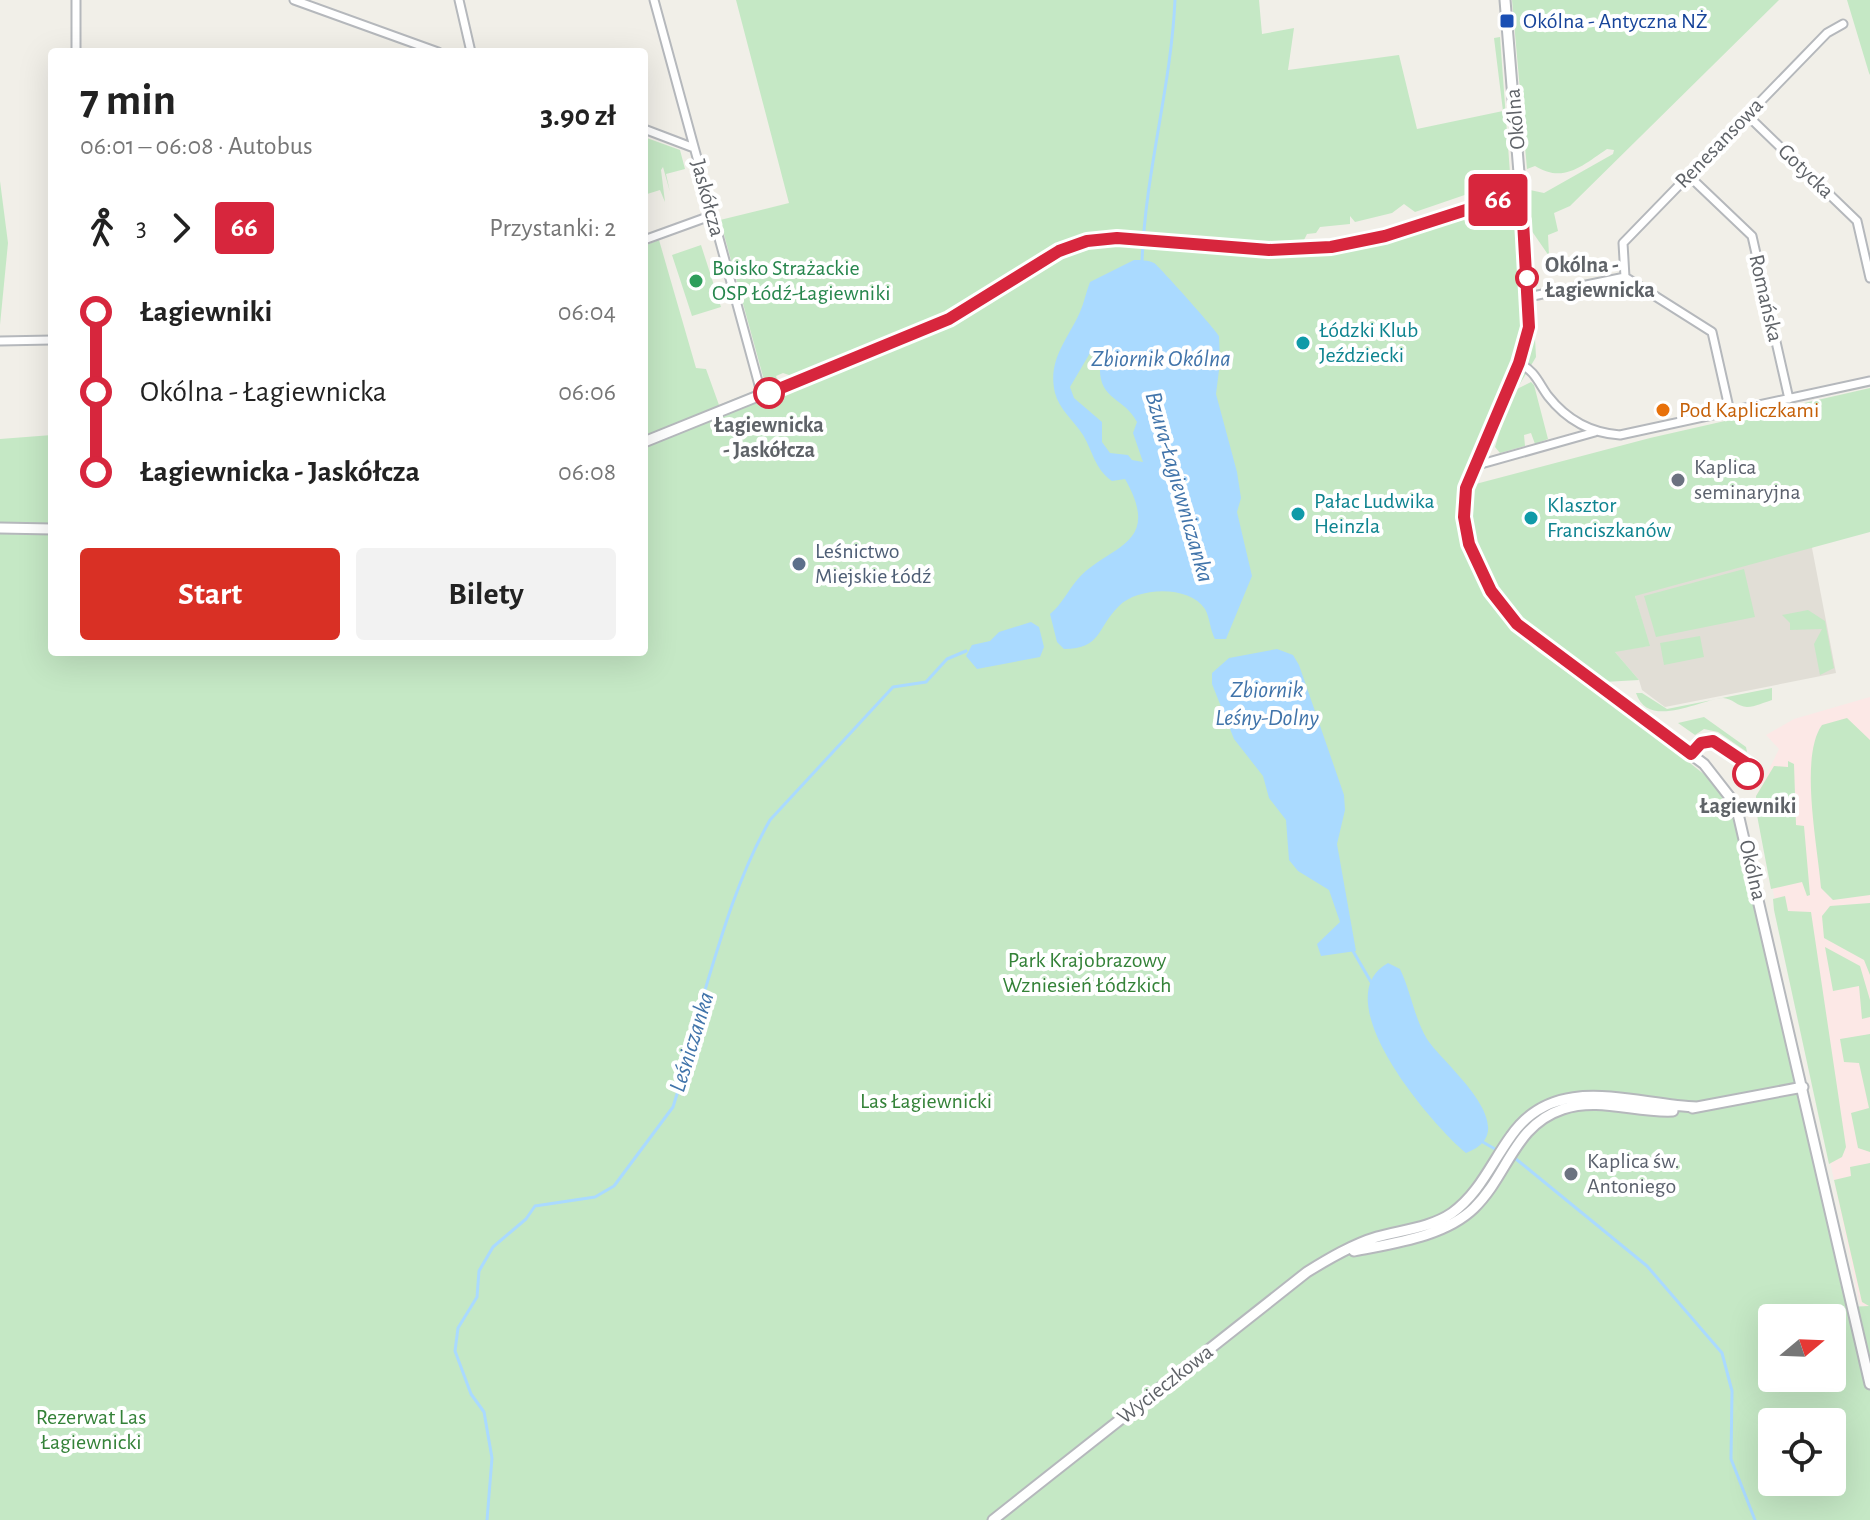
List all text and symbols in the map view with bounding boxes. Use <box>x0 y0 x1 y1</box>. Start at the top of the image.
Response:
place label: Okólna - Antyczna NŻ <box>1523 10 1708 32</box>
marker: Okólna - Antyczna NŻ <box>1498 12 1516 30</box>
text: 7 min <box>80 79 176 123</box>
street label: Okólna <box>1501 87 1529 151</box>
street label: Renesansowa <box>1671 94 1767 192</box>
text: 3.90 zł <box>540 101 616 131</box>
text: 06:01 – 06:08 · Autobus <box>80 133 313 159</box>
street label: Gotycka <box>1774 140 1838 202</box>
street label: Jaskółcza <box>687 157 729 239</box>
line badge: 66 <box>1462 174 1534 226</box>
text: 66 <box>1484 186 1512 214</box>
icon: walk <box>80 206 124 250</box>
icon: forward <box>159 206 203 250</box>
text: 66 <box>231 214 258 242</box>
text: 3 <box>136 215 147 241</box>
text: Przystanki: 2 <box>489 215 616 241</box>
street label: Romańska <box>1745 252 1787 344</box>
place label: Okólna - Łagiewnicka <box>1544 254 1655 301</box>
place label: Boisko Strażackie OSP Łódź-Łagiewniki <box>712 257 891 304</box>
marker: Okólna - Łagiewnicka <box>1516 267 1538 289</box>
marker: Boisko Strażackie OSP Łódź-Łagiewniki <box>687 272 705 290</box>
text: Łagiewniki <box>140 297 272 327</box>
text: 06:04 <box>558 299 616 325</box>
place label: Łódzki Klub Jeździecki <box>1319 319 1418 366</box>
marker: Łódzki Klub Jeździecki <box>1294 334 1312 352</box>
water label: Zbiornik Okólna <box>1091 347 1231 371</box>
text: Okólna - Łagiewnicka <box>140 377 387 407</box>
marker: Łagiewnicka - Jaskółcza <box>754 378 784 408</box>
text: 06:06 <box>558 379 616 405</box>
water label: Bzura-Łagiewniczanka <box>1140 389 1218 585</box>
place label: Pod Kapliczkami <box>1679 399 1819 421</box>
marker: Pod Kapliczkami <box>1654 401 1672 419</box>
place label: Łagiewnicka - Jaskółcza <box>713 414 824 461</box>
place label: Kaplica seminaryjna <box>1694 456 1801 503</box>
text: Łagiewnicka - Jaskółcza <box>140 457 420 487</box>
text: 06:08 <box>558 459 616 485</box>
marker: Kaplica seminaryjna <box>1669 471 1687 489</box>
place label: Pałac Ludwika Heinzla <box>1314 490 1435 537</box>
place label: Klasztor Franciszkanów <box>1547 494 1671 541</box>
marker: Pałac Ludwika Heinzla <box>1289 505 1307 523</box>
marker: Klasztor Franciszkanów <box>1522 509 1540 527</box>
place label: Leśnictwo Miejskie Łódź <box>815 540 931 587</box>
button: Start <box>80 548 340 640</box>
button: Bilety <box>356 548 616 640</box>
marker: Leśnictwo Miejskie Łódź <box>790 555 808 573</box>
water label: Zbiornik Leśny-Dolny <box>1215 678 1319 730</box>
marker: Łagiewniki <box>1733 759 1763 789</box>
place label: Łagiewniki <box>1699 795 1796 817</box>
street label: Okólna <box>1735 838 1771 902</box>
park label: Park Krajobrazowy Wzniesień Łódzkich <box>1003 949 1171 996</box>
water label: Leśniczanka <box>665 989 719 1095</box>
park label: Las Łagiewnicki <box>860 1090 992 1112</box>
place label: Kaplica św. Antoniego <box>1587 1150 1679 1197</box>
marker: Kaplica św. Antoniego <box>1562 1165 1580 1183</box>
north arrow <box>1758 1304 1846 1392</box>
map controls <box>1758 1304 1846 1496</box>
street label: Wycieczkowa <box>1113 1340 1217 1428</box>
park label: Rezerwat Las Łagiewnicki <box>36 1406 146 1453</box>
button: locate <box>1758 1408 1846 1496</box>

